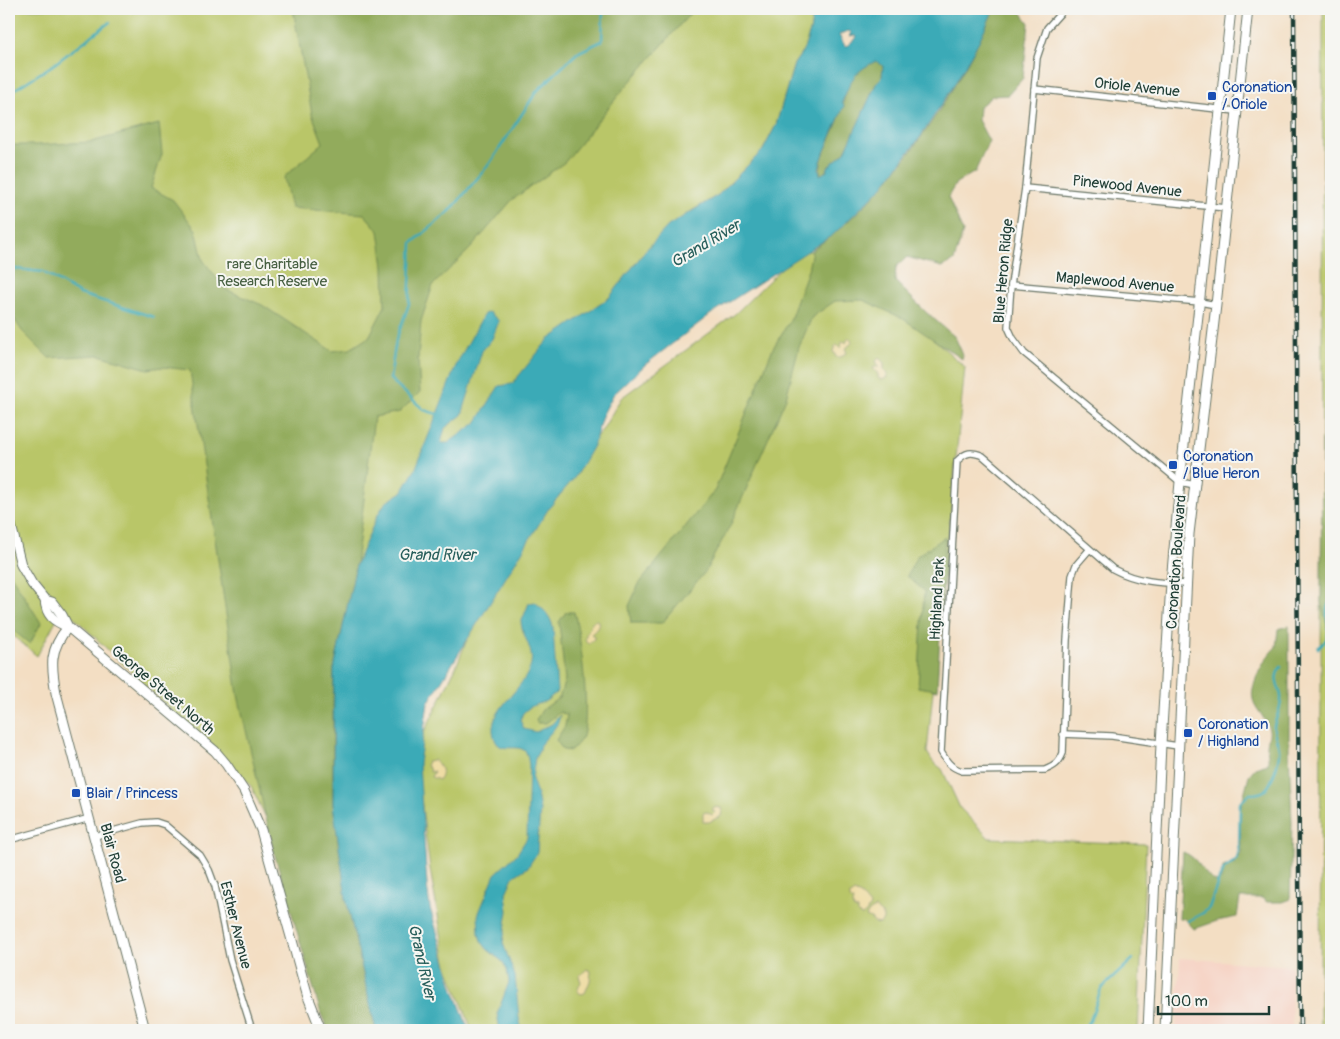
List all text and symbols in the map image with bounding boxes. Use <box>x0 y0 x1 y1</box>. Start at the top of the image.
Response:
street label: Oriole Avenue <box>1093 74 1181 101</box>
place label: Coronation / Oriole <box>1222 78 1292 114</box>
marker: Coronation / Oriole <box>1206 90 1218 102</box>
street label: Pinewood Avenue <box>1071 171 1183 202</box>
water label: Grand River <box>667 214 746 272</box>
street label: Blue Heron Ridge <box>989 217 1018 324</box>
park label: rare Charitable Research Reserve <box>217 255 328 291</box>
street label: Maplewood Avenue <box>1055 268 1176 297</box>
place label: Coronation / Blue Heron <box>1183 447 1260 483</box>
marker: Coronation / Blue Heron <box>1167 459 1179 471</box>
street label: Coronation Boulevard <box>1162 494 1191 630</box>
water label: Grand River <box>398 545 478 565</box>
street label: Highland Park <box>926 557 949 641</box>
street label: George Street North <box>107 641 218 739</box>
place label: Coronation / Highland <box>1198 715 1268 751</box>
marker: Coronation / Highland <box>1182 727 1194 739</box>
place label: Blair / Princess <box>86 784 178 803</box>
marker: Blair / Princess <box>70 787 82 799</box>
street label: Blair Road <box>95 821 130 885</box>
street label: Esther Avenue <box>215 879 256 972</box>
water label: Grand River <box>404 922 441 1004</box>
scale bar <box>1158 984 1269 1016</box>
text: 100 m <box>1165 992 1208 1011</box>

